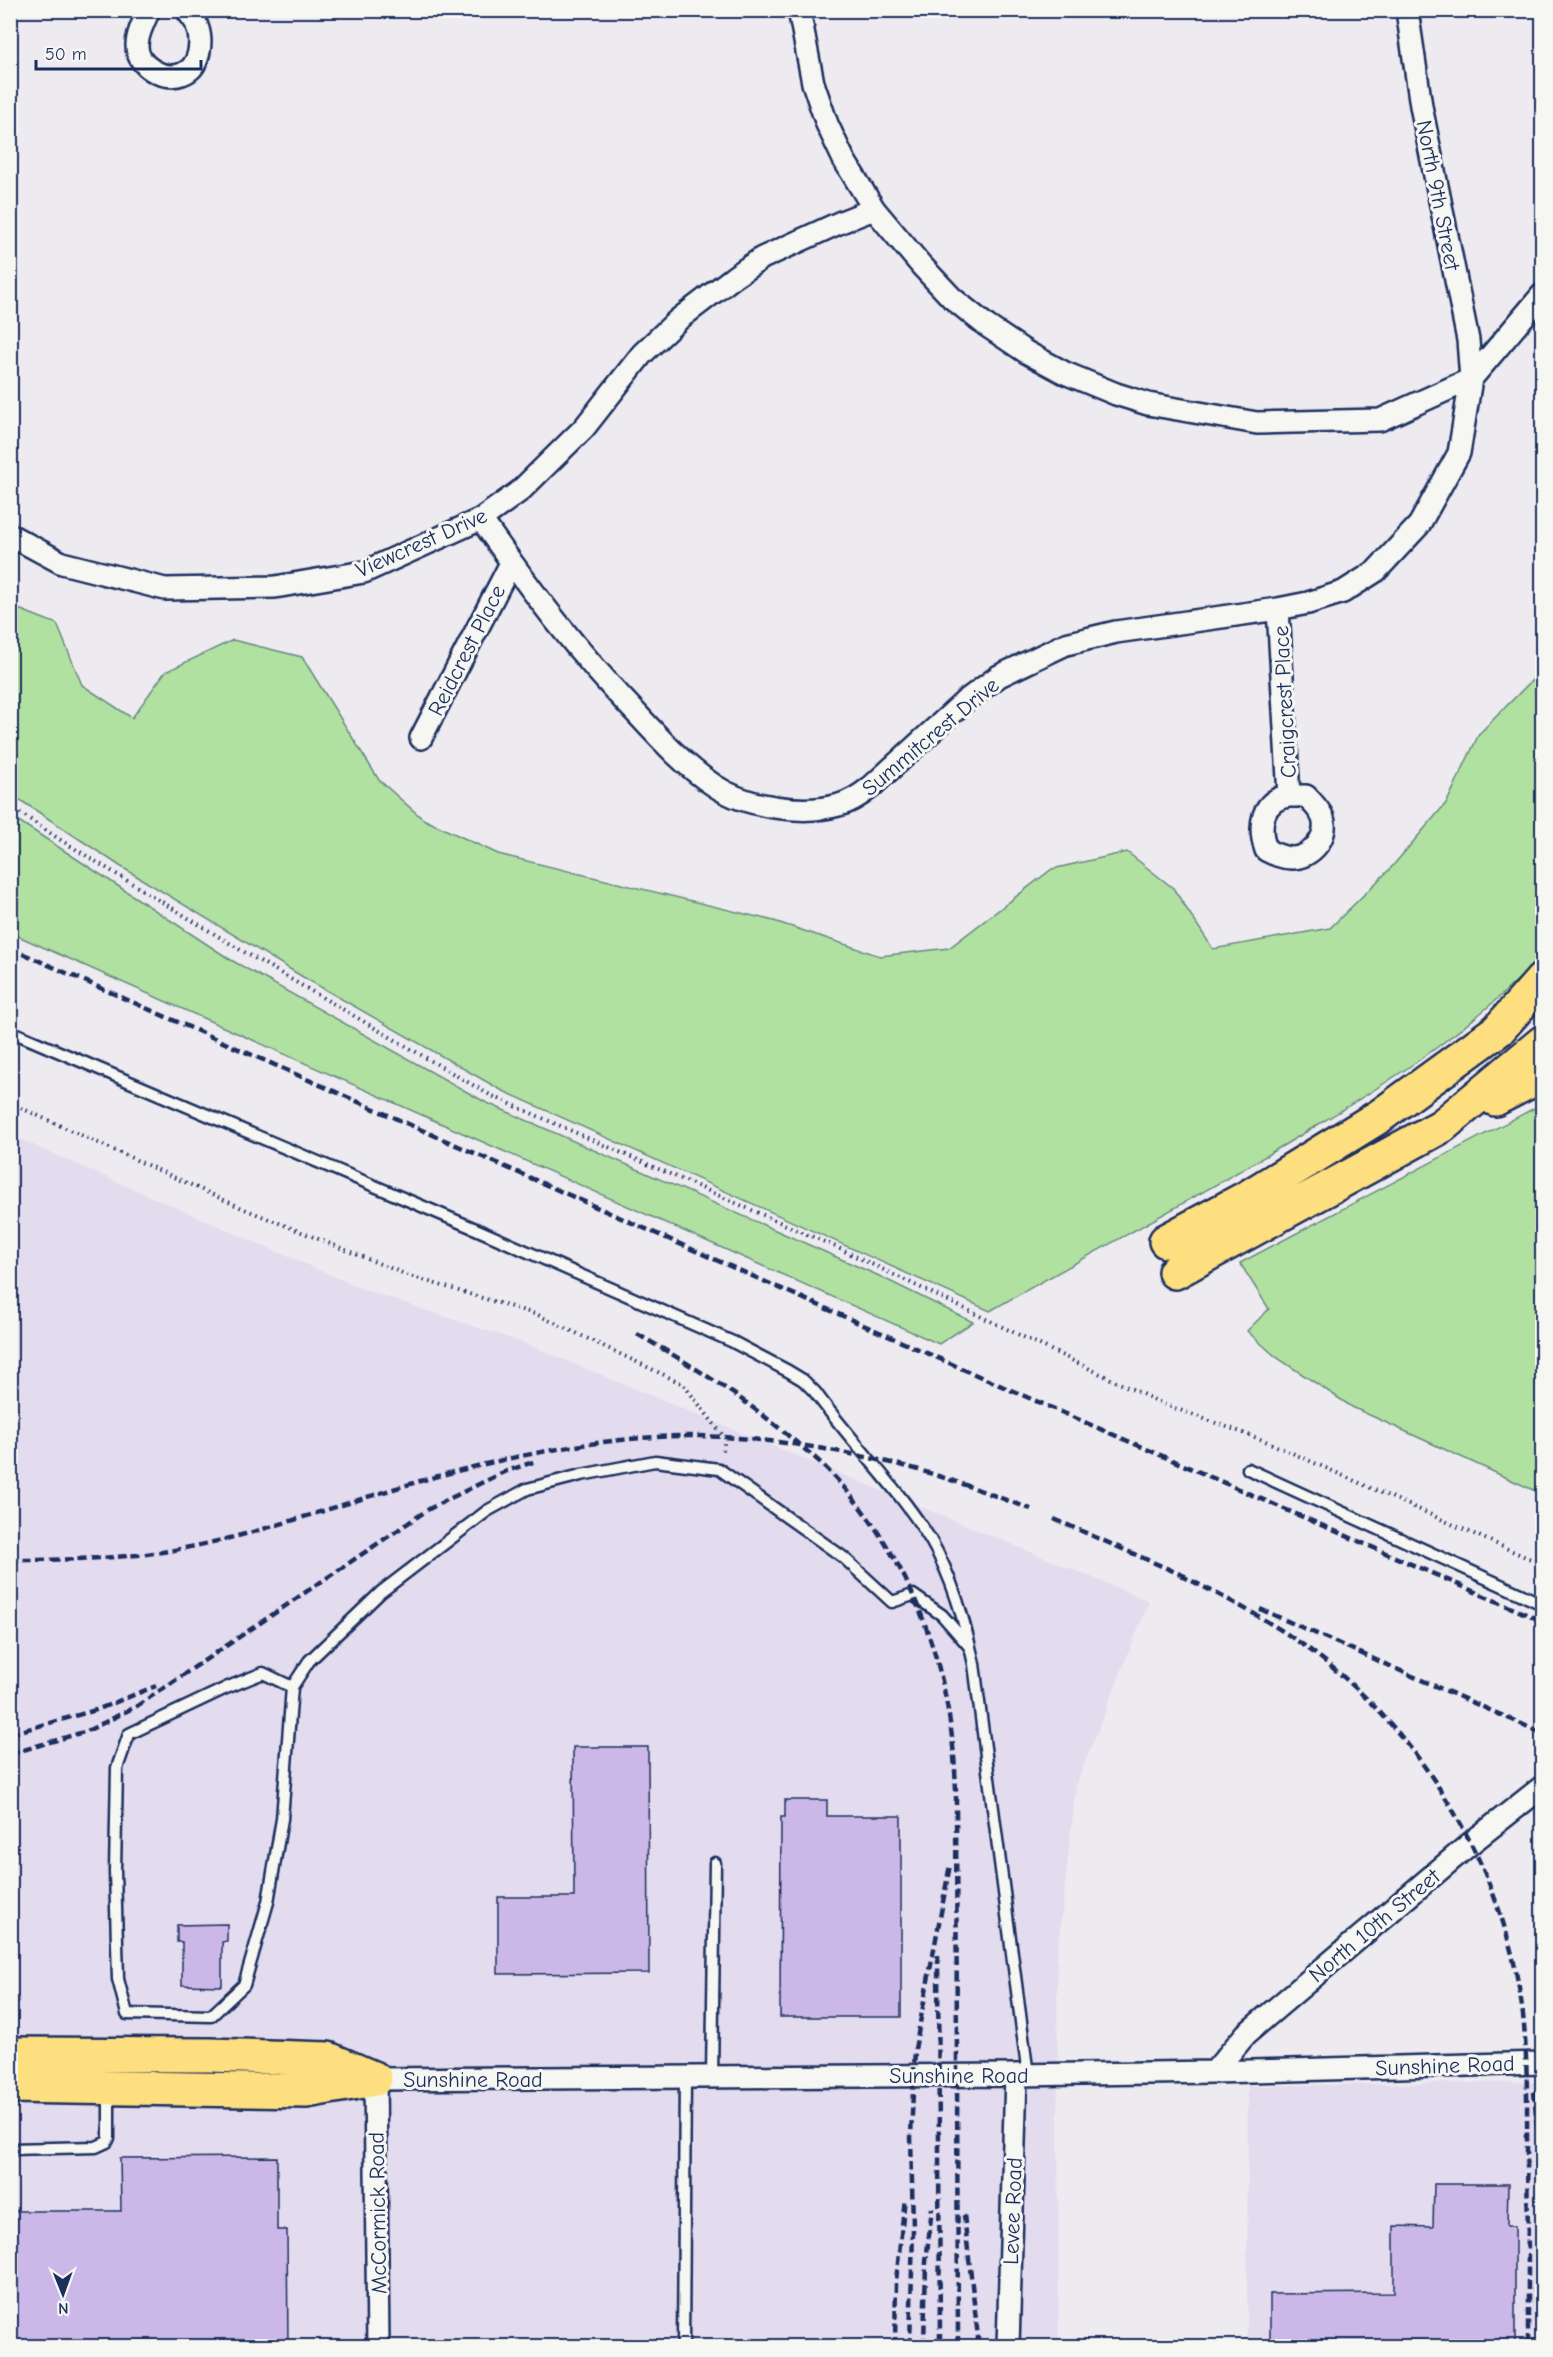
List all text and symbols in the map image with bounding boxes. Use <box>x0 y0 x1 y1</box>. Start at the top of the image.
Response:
scale bar <box>36 33 201 71</box>
text: 50 m <box>45 44 87 65</box>
street label: North 9th Street <box>1411 118 1465 273</box>
street label: Viewcrest Drive <box>352 502 491 583</box>
street label: Reidcrest Place <box>423 581 511 720</box>
street label: Craigcrest Place <box>1268 625 1302 779</box>
street label: Summitcrest Drive <box>857 672 1004 802</box>
street label: North 10th Street <box>1304 1863 1446 1988</box>
street label: Sunshine Road <box>1375 2051 1515 2081</box>
street label: Sunshine Road <box>889 2063 1029 2089</box>
street label: Sunshine Road <box>403 2067 543 2093</box>
street label: McCormick Road <box>364 2132 392 2294</box>
street label: Levee Road <box>998 2157 1028 2265</box>
north arrow <box>33 2264 93 2324</box>
text: N <box>58 2299 69 2317</box>

